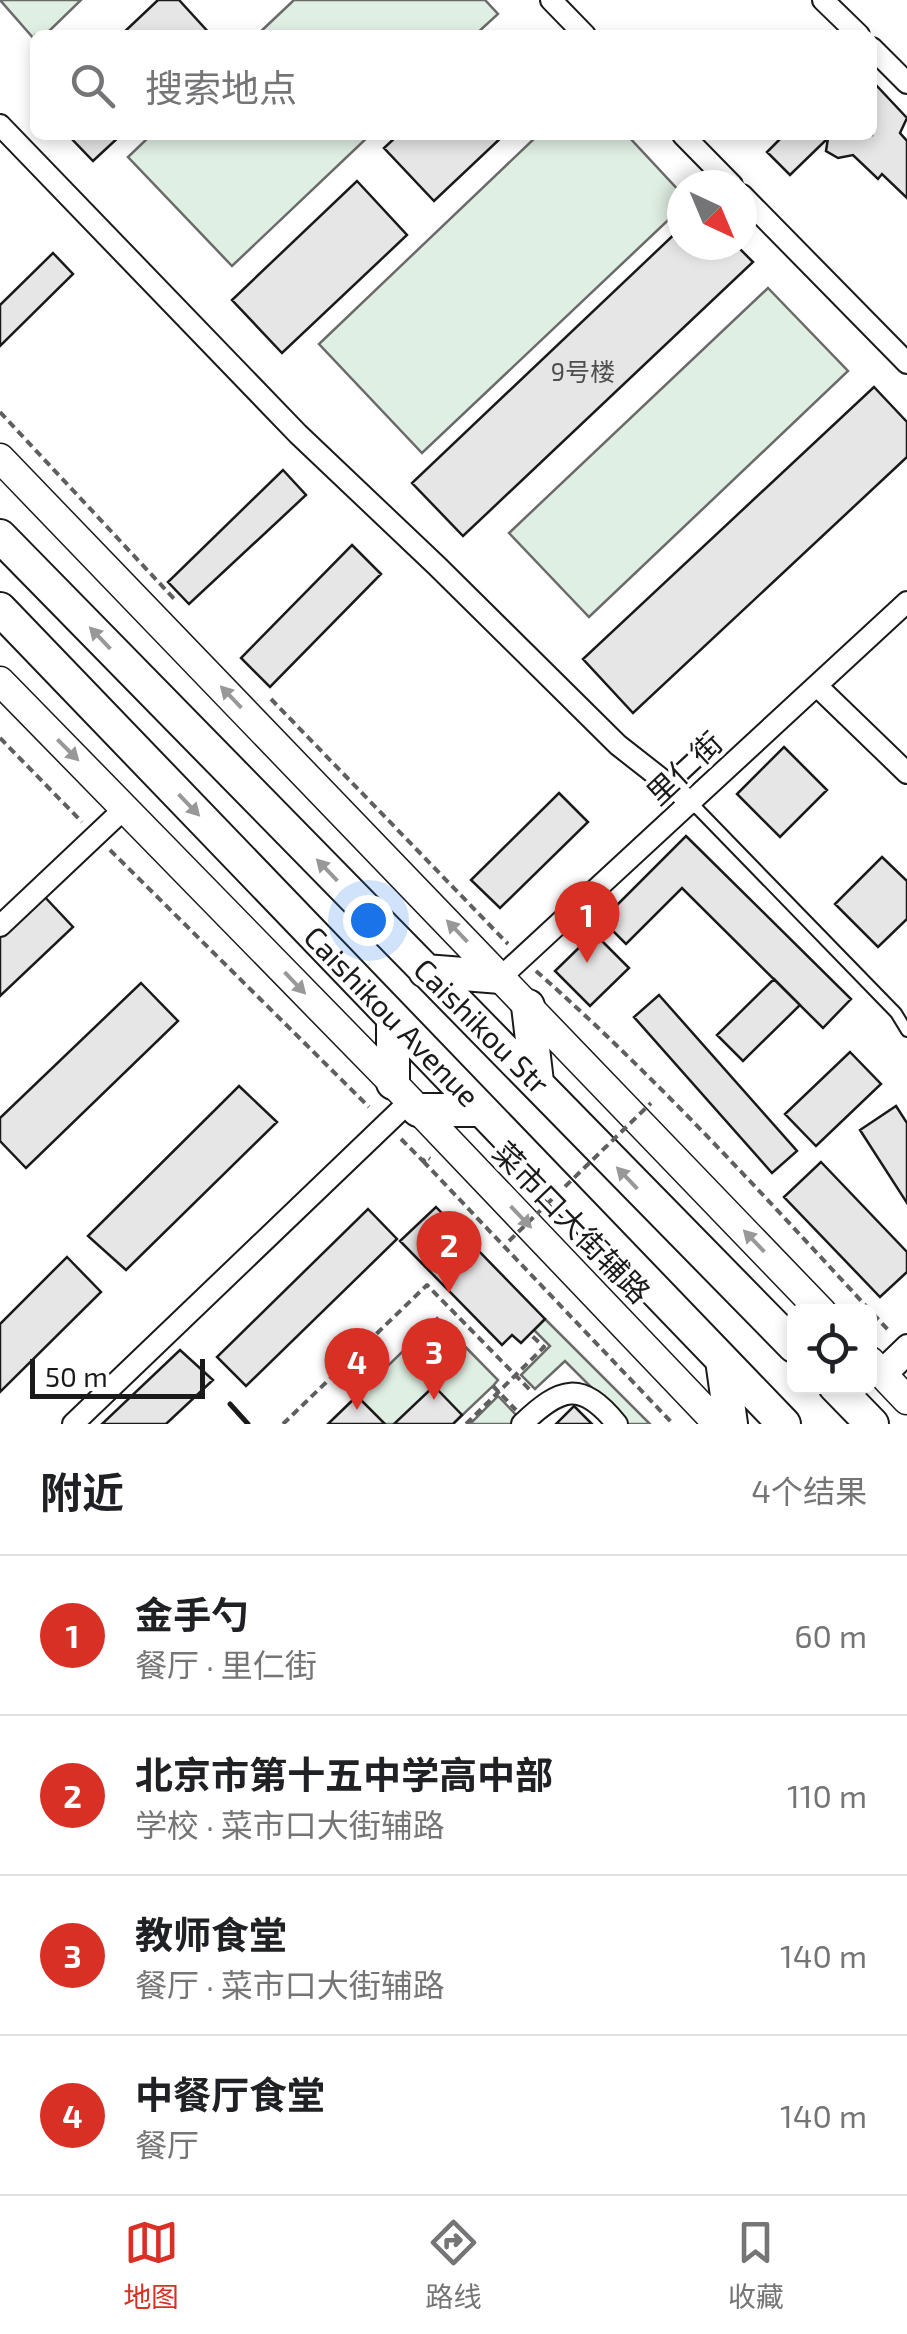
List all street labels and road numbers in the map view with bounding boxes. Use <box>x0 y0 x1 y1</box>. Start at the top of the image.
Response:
street label: 里仁街 <box>638 724 729 811</box>
street label: Caishikou Avenue <box>297 918 488 1113</box>
street label: Caishikou Str <box>407 950 558 1101</box>
street label: 菜市口大街辅路 <box>487 1134 658 1310</box>

